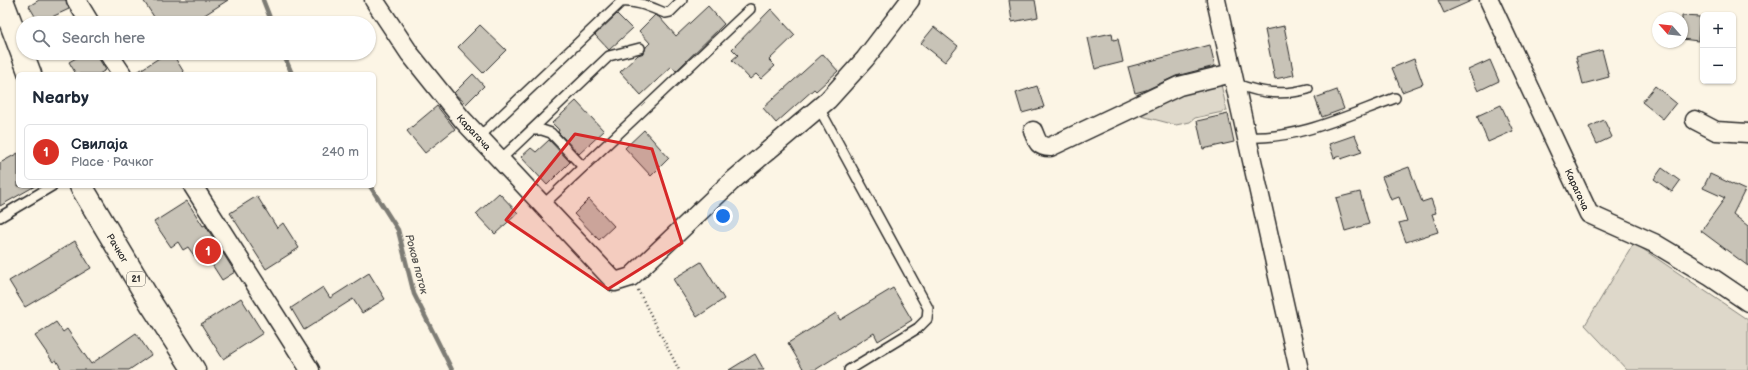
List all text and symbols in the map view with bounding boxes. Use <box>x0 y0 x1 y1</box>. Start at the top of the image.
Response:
north arrow <box>1652 12 1688 48</box>
map controls <box>1700 12 1736 84</box>
button: + <box>1700 12 1736 48</box>
search box <box>16 16 376 60</box>
icon: search <box>30 27 52 49</box>
text: Search here <box>62 29 145 48</box>
button: − <box>1700 48 1736 84</box>
text: Nearby <box>32 88 89 108</box>
street label: Карагача <box>454 112 493 153</box>
text: Свилаја <box>71 135 128 154</box>
text: 1 <box>43 144 49 160</box>
text: 240 m <box>322 144 359 160</box>
text: Place · Рачког <box>71 154 154 170</box>
street label: Карагача <box>1562 167 1591 213</box>
your location <box>713 206 733 226</box>
street label: Рачког <box>104 232 130 265</box>
water label: Роков поток <box>402 233 431 296</box>
pin: 1 <box>195 236 221 266</box>
road number: 21 <box>127 272 145 286</box>

